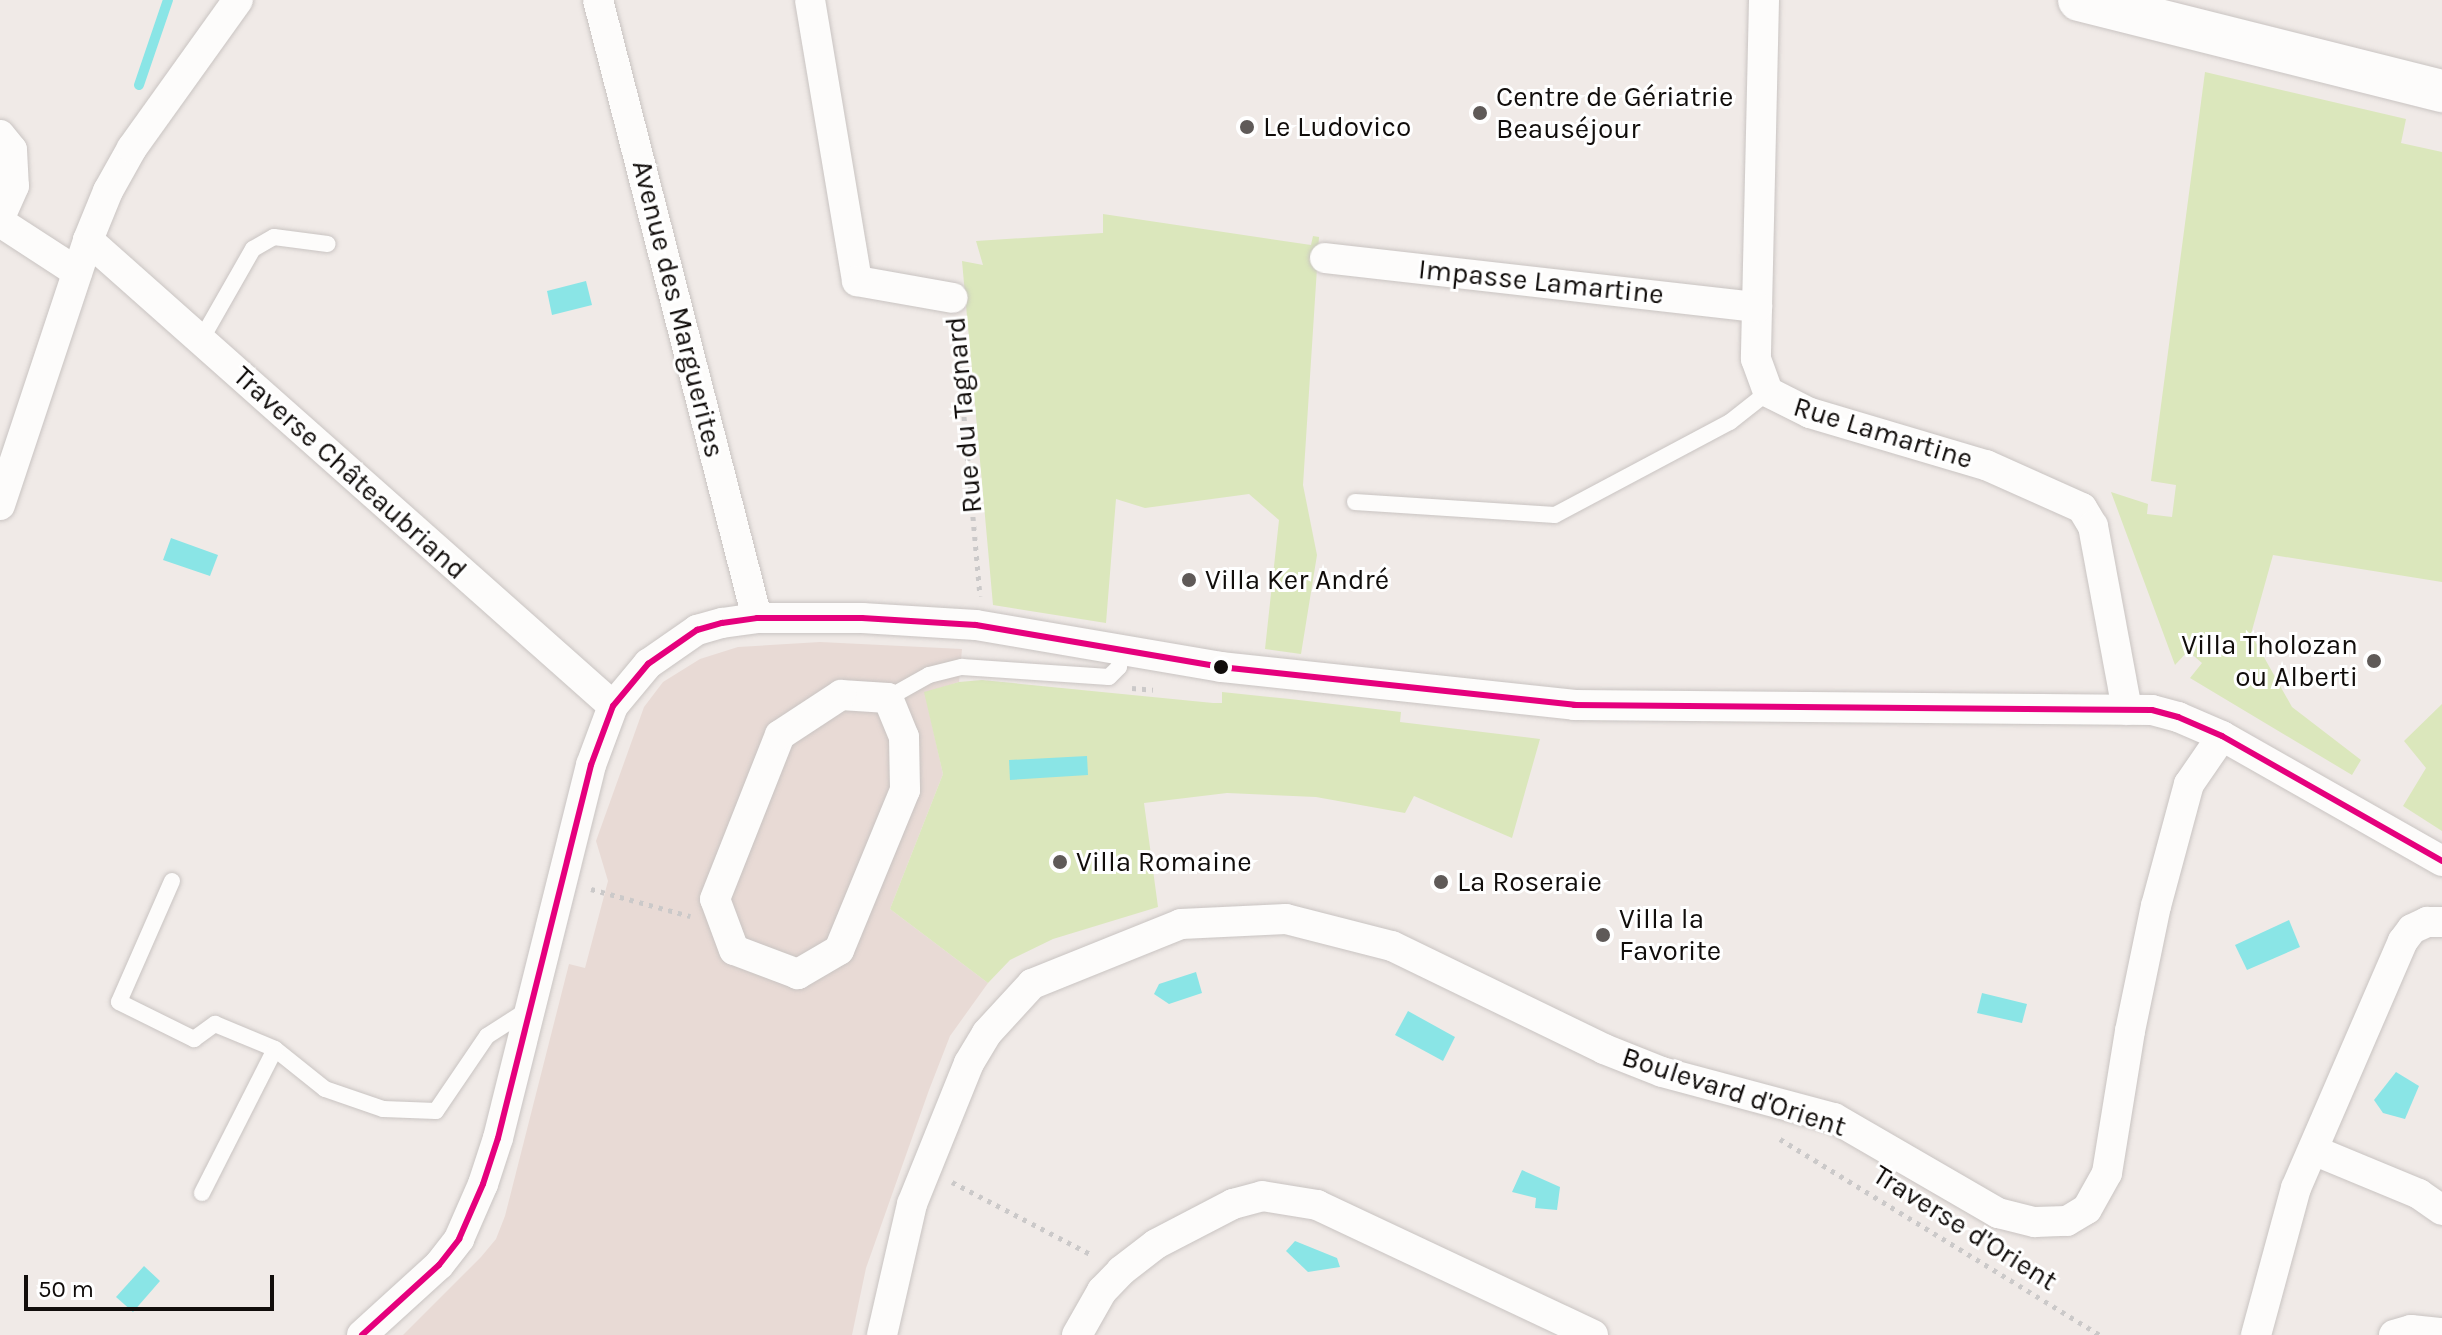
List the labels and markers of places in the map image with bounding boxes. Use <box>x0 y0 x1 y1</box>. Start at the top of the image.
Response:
place label: Centre de Gériatrie Beauséjour <box>1496 80 1733 146</box>
marker: Centre de Gériatrie Beauséjour <box>1471 104 1489 122</box>
place label: Le Ludovico <box>1263 110 1411 144</box>
marker: Le Ludovico <box>1238 118 1256 136</box>
place label: Villa Ker André <box>1205 563 1389 597</box>
marker: Villa Ker André <box>1180 571 1198 589</box>
place label: Villa Tholozan ou Alberti <box>2181 628 2358 694</box>
marker: Villa Tholozan ou Alberti <box>2365 652 2383 670</box>
unlabelled marker <box>1213 659 1229 675</box>
place label: Villa Romaine <box>1076 845 1252 879</box>
marker: Villa Romaine <box>1051 853 1069 871</box>
place label: La Roseraie <box>1457 865 1602 899</box>
marker: La Roseraie <box>1432 873 1450 891</box>
place label: Villa la Favorite <box>1619 902 1721 968</box>
marker: Villa la Favorite <box>1594 926 1612 944</box>

